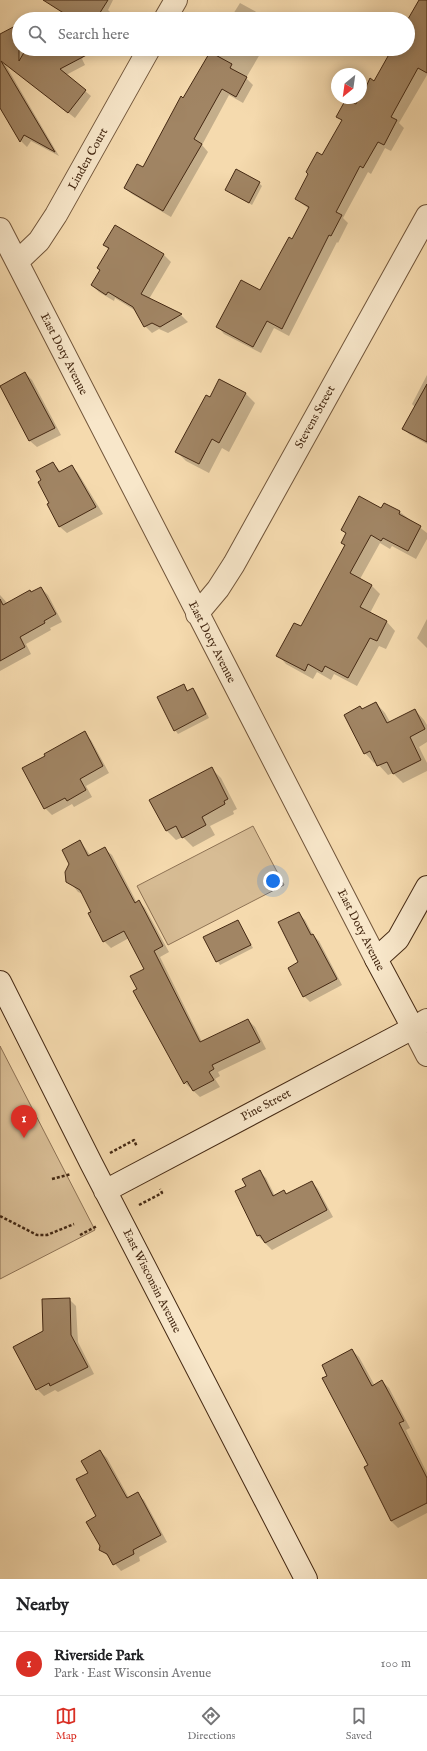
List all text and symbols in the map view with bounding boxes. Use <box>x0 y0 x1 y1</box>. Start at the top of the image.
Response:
search box <box>12 12 415 56</box>
icon: search <box>26 23 48 45</box>
text: Search here <box>58 25 129 44</box>
north arrow <box>331 68 367 104</box>
street label: Linden Court <box>65 125 111 193</box>
street label: East Doty Avenue <box>37 311 91 398</box>
street label: Stevens Street <box>292 383 338 451</box>
street label: East Doty Avenue <box>185 599 239 686</box>
your location <box>263 871 283 891</box>
street label: East Doty Avenue <box>334 887 388 974</box>
street label: Pine Street <box>238 1086 294 1124</box>
pin: 1 <box>11 1105 37 1138</box>
street label: East Wisconsin Avenue <box>119 1227 185 1336</box>
text: Nearby <box>16 1595 69 1616</box>
text: Riverside Park <box>54 1646 144 1665</box>
text: 1 <box>27 1655 31 1672</box>
text: 100 m <box>381 1655 411 1672</box>
text: Park · East Wisconsin Avenue <box>54 1665 211 1682</box>
tab: Map <box>55 1705 77 1743</box>
tab: Directions <box>188 1705 235 1743</box>
tab: Saved <box>346 1705 372 1743</box>

